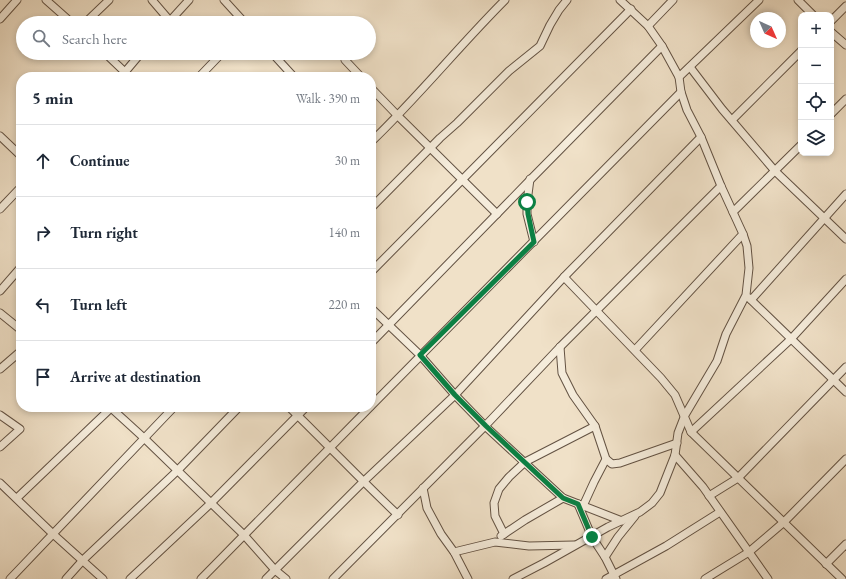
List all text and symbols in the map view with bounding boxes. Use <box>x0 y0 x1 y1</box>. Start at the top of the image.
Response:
north arrow <box>750 12 786 48</box>
map controls <box>798 12 834 156</box>
button: + <box>798 12 834 48</box>
search box <box>16 16 376 60</box>
icon: search <box>30 27 52 49</box>
text: Search here <box>62 29 127 48</box>
button: − <box>798 48 834 84</box>
button: locate <box>798 84 834 120</box>
text: 5 min <box>32 87 73 109</box>
text: Walk · 390 m <box>296 90 360 107</box>
button: layers <box>798 120 834 156</box>
icon: ahead <box>32 150 54 172</box>
text: Continue <box>70 151 130 170</box>
text: 30 m <box>335 152 360 169</box>
route start <box>518 193 536 211</box>
icon: right <box>32 222 54 244</box>
text: Turn right <box>70 223 138 242</box>
text: 140 m <box>329 224 360 241</box>
icon: left <box>32 294 54 316</box>
text: Turn left <box>70 295 127 314</box>
text: 220 m <box>329 296 360 313</box>
icon: arrive <box>32 366 54 388</box>
text: Arrive at destination <box>70 367 201 386</box>
route end <box>583 528 601 546</box>

